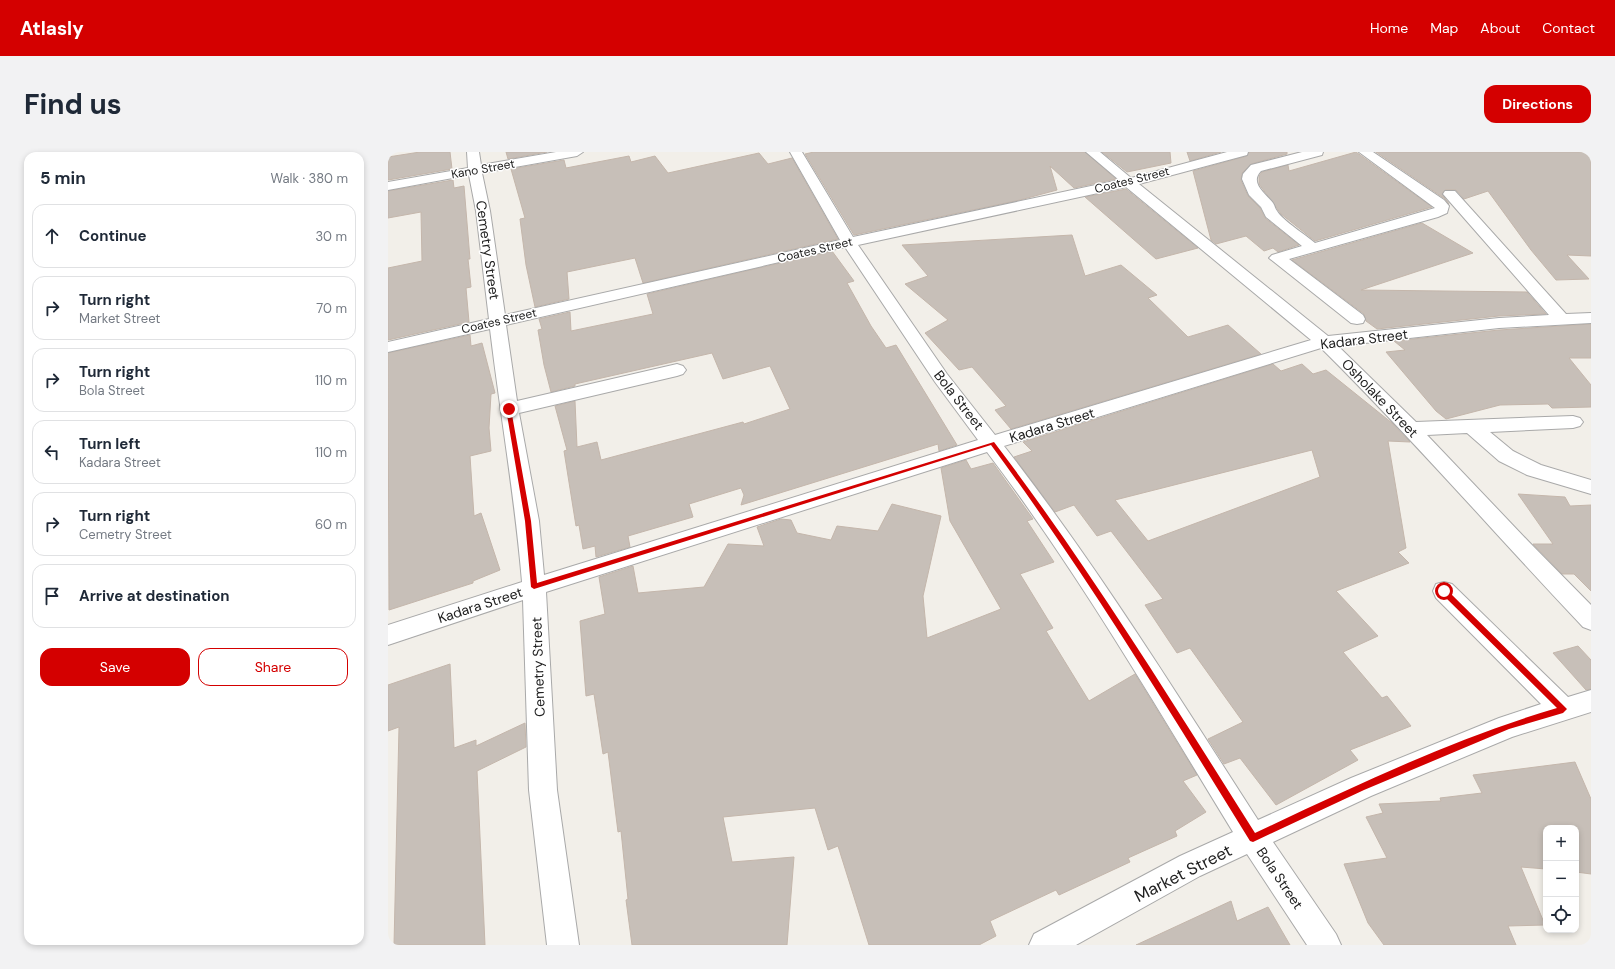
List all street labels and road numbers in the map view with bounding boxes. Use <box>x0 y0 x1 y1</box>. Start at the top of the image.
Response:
street label: Kano Street <box>450 155 516 182</box>
street label: Coates Street <box>1093 163 1171 197</box>
street label: Cemetry Street <box>472 199 504 301</box>
street label: Coates Street <box>776 234 854 266</box>
street label: Coates Street <box>460 305 538 337</box>
street label: Kadara Street <box>1319 325 1409 353</box>
street label: Osholake Street <box>1338 355 1422 441</box>
street label: Bola Street <box>930 367 988 433</box>
street label: Kadara Street <box>1007 404 1097 446</box>
street label: Kadara Street <box>435 583 525 627</box>
street label: Cemetry Street <box>527 617 549 717</box>
street label: Market Street <box>1131 839 1235 907</box>
street label: Bola Street <box>1253 844 1307 912</box>

